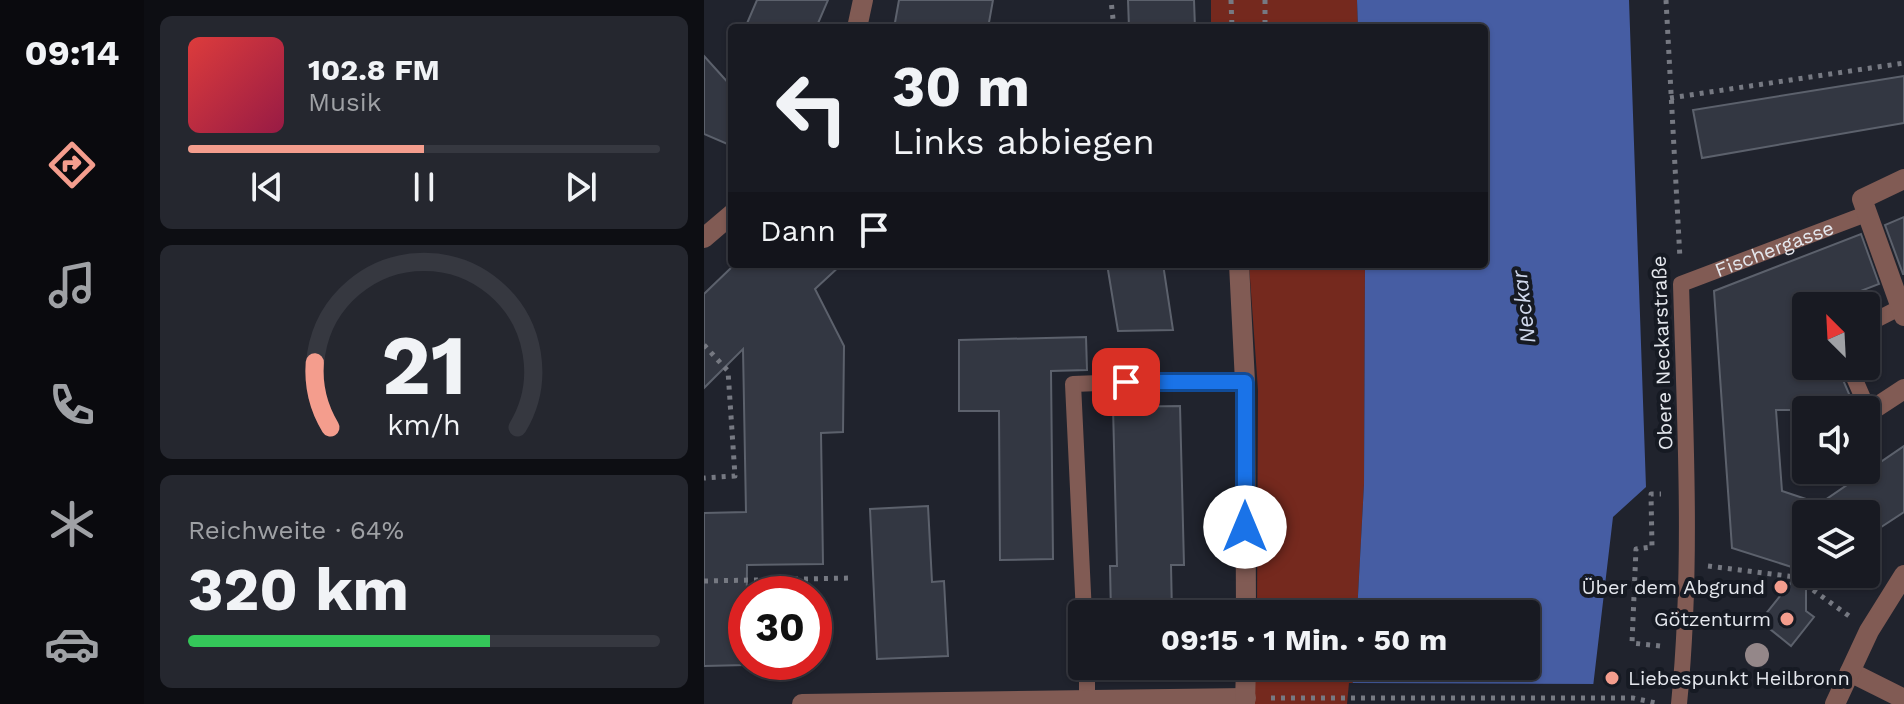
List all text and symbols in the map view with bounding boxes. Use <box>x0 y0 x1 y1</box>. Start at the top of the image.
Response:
text: 09:14 <box>24 32 120 74</box>
text: 102.8 FM <box>308 52 440 87</box>
text: 30 m <box>892 54 1030 120</box>
icon: left <box>760 56 864 160</box>
text: Musik <box>308 87 381 117</box>
text: Links abbiegen <box>892 121 1155 163</box>
icon: directions <box>44 137 100 193</box>
icon: previous <box>245 165 289 209</box>
icon: pause <box>402 165 446 209</box>
icon: next <box>559 165 603 209</box>
icon: arrive <box>852 208 896 252</box>
text: Dann <box>760 213 836 248</box>
street label: Fischergasse <box>1711 215 1837 282</box>
street label: Obere Neckarstraße <box>1647 255 1677 451</box>
icon: music <box>44 257 100 313</box>
water label: Neckar <box>1506 267 1540 345</box>
north arrow <box>1792 292 1880 380</box>
map controls <box>1792 292 1880 588</box>
text: 21 <box>381 317 467 414</box>
pin <box>1092 348 1160 416</box>
icon: arrive <box>1104 360 1148 404</box>
icon: phone <box>44 377 100 433</box>
button: sound <box>1792 396 1880 484</box>
text: km/h <box>387 408 461 442</box>
position arrow <box>1203 485 1287 569</box>
icon: climate <box>44 496 100 552</box>
button: layers <box>1792 500 1880 588</box>
text: Reichweite · 64% <box>188 515 404 545</box>
text: 320 km <box>188 554 409 625</box>
place label: Über dem Abgrund <box>1581 575 1765 599</box>
speed limit sign: 30 <box>728 576 832 680</box>
marker: Über dem Abgrund <box>1772 578 1790 596</box>
place label: Götzenturm <box>1654 607 1771 631</box>
marker: Götzenturm <box>1778 610 1796 628</box>
icon: car <box>44 616 100 672</box>
text: 09:15 · 1 Min. · 50 m <box>1161 622 1447 657</box>
place label: Liebespunkt Heilbronn <box>1628 666 1850 690</box>
marker: Liebespunkt Heilbronn <box>1603 669 1621 687</box>

